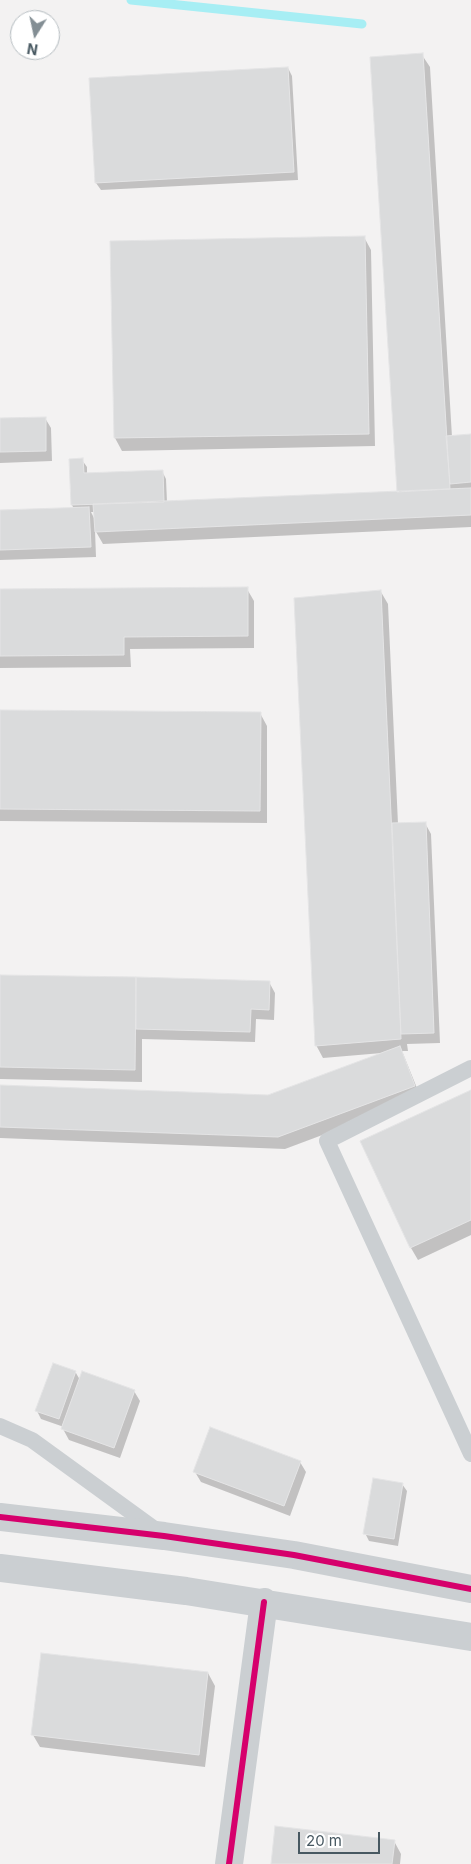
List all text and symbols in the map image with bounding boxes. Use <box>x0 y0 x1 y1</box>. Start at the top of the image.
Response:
north arrow <box>10 10 60 60</box>
text: N <box>26 40 39 59</box>
scale bar <box>301 1822 384 1854</box>
text: 20 m <box>306 1831 342 1850</box>

